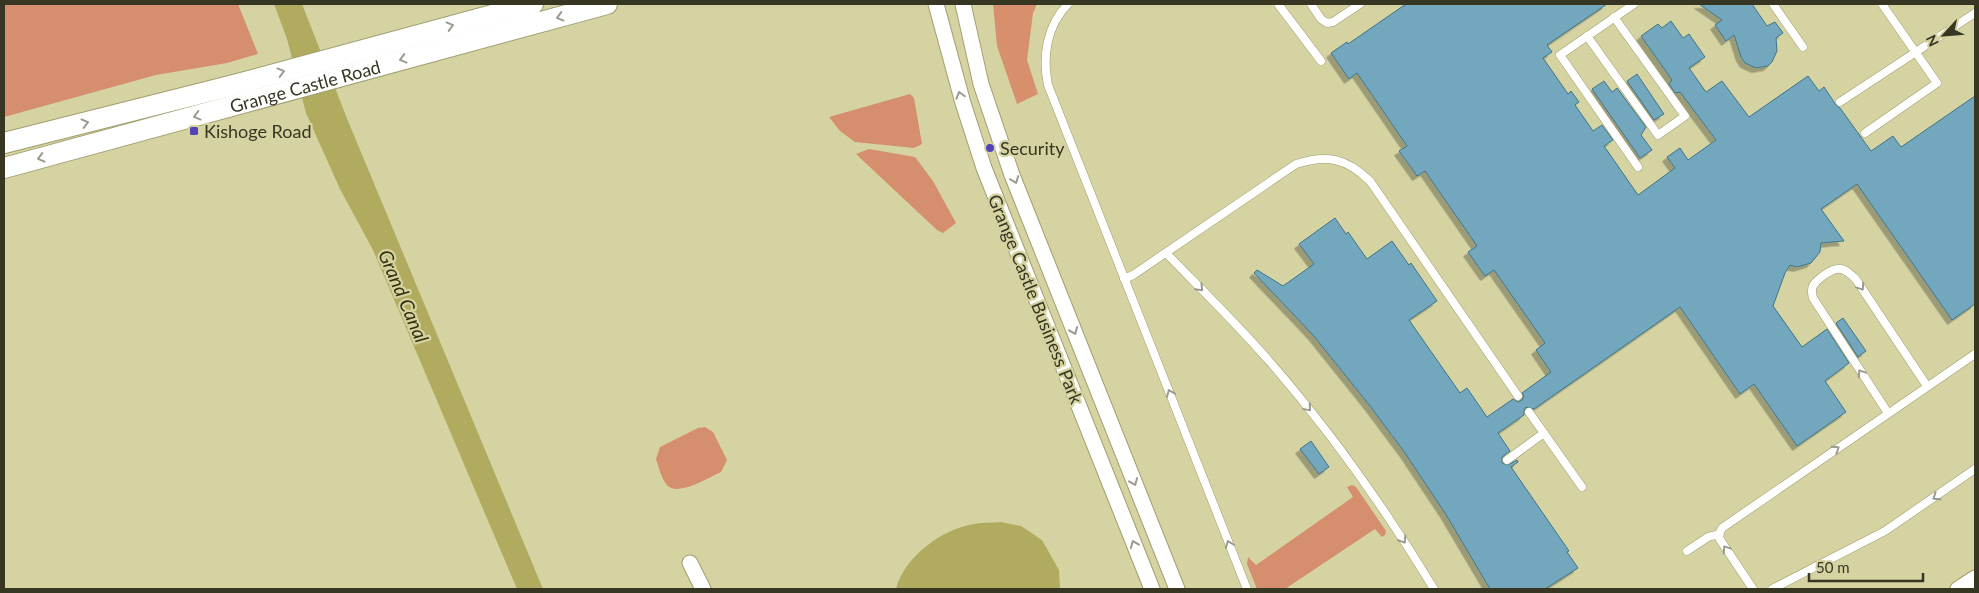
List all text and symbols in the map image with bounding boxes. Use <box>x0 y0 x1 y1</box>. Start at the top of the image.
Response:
north arrow <box>1919 10 1969 60</box>
one-way arrow <box>556 11 564 21</box>
one-way arrow <box>446 21 455 32</box>
text: N <box>1922 32 1942 49</box>
one-way arrow <box>398 53 407 64</box>
street label: Grange Castle Road <box>227 55 383 117</box>
one-way arrow <box>277 67 286 78</box>
one-way arrow <box>956 92 966 100</box>
one-way arrow <box>194 110 202 120</box>
one-way arrow <box>80 118 88 128</box>
place label: Kishoge Road <box>204 120 312 142</box>
marker: Kishoge Road <box>188 125 200 137</box>
place label: Security <box>1000 137 1065 159</box>
marker: Security <box>984 142 996 154</box>
one-way arrow <box>37 153 45 163</box>
one-way arrow <box>1008 175 1019 184</box>
street label: Grange Castle Business Park <box>984 191 1088 408</box>
water label: Grand Canal <box>374 246 434 346</box>
one-way arrow <box>1194 282 1203 291</box>
one-way arrow <box>1854 282 1864 291</box>
one-way arrow <box>1068 326 1079 335</box>
one-way arrow <box>1858 369 1867 378</box>
one-way arrow <box>1165 389 1176 398</box>
one-way arrow <box>1303 403 1312 412</box>
one-way arrow <box>1831 446 1840 455</box>
one-way arrow <box>1128 477 1139 486</box>
one-way arrow <box>1932 491 1941 500</box>
one-way arrow <box>1397 535 1406 544</box>
one-way arrow <box>1130 540 1141 549</box>
one-way arrow <box>1225 540 1236 549</box>
one-way arrow <box>1723 545 1732 554</box>
scale bar <box>1809 550 1923 582</box>
text: 50 m <box>1816 558 1850 576</box>

